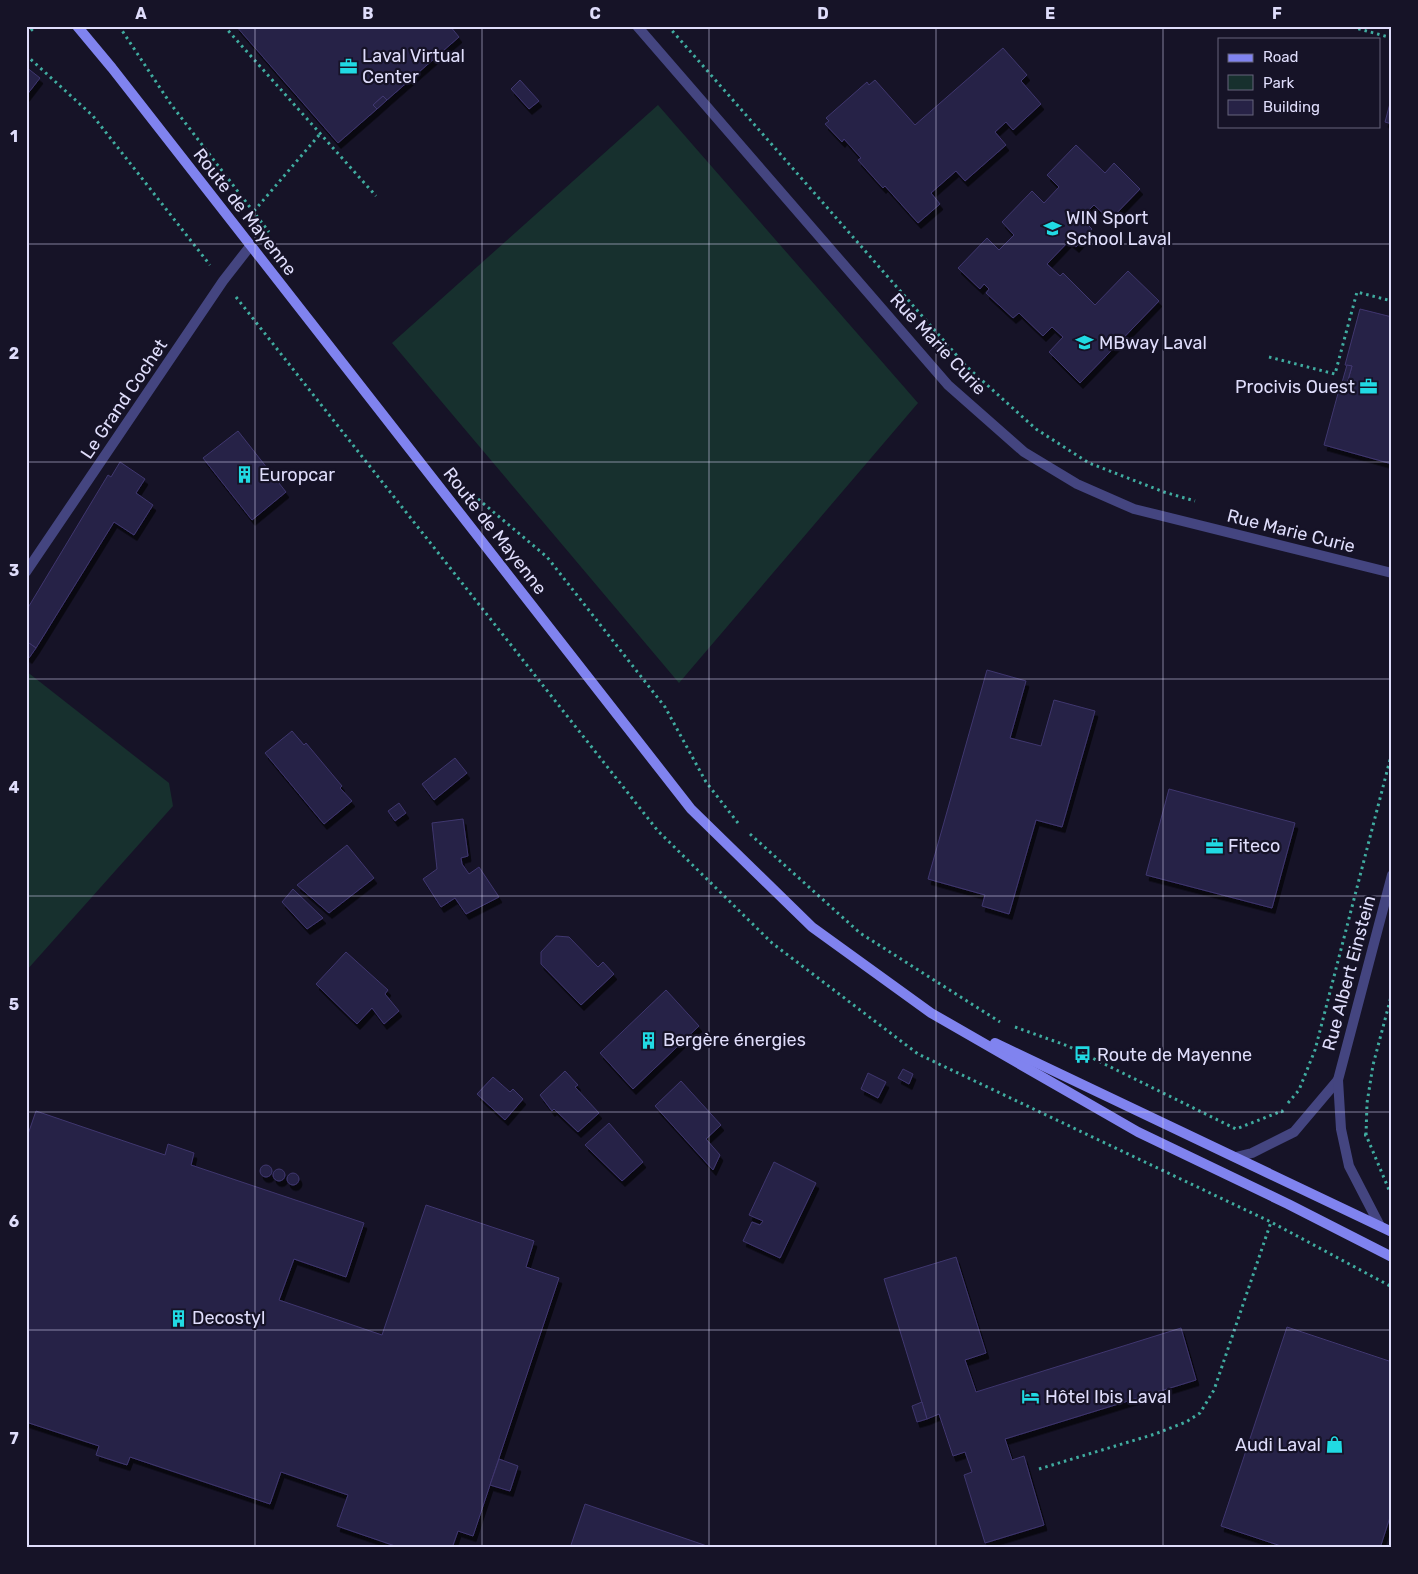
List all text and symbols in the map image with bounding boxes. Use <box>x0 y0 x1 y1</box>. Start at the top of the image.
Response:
text: A <box>135 4 147 23</box>
text: B <box>362 4 374 23</box>
text: C <box>589 4 601 23</box>
text: D <box>817 4 829 23</box>
text: E <box>1045 4 1055 23</box>
text: F <box>1272 4 1282 23</box>
legend <box>1218 38 1380 128</box>
place label: Laval Virtual Center <box>362 45 465 88</box>
text: Road <box>1263 48 1299 66</box>
office icon: Laval Virtual Center <box>338 56 358 76</box>
text: Park <box>1263 74 1294 92</box>
text: Building <box>1263 98 1320 116</box>
text: 1 <box>10 127 18 146</box>
street label: Route de Mayenne <box>189 144 301 280</box>
place label: WIN Sport School Laval <box>1066 207 1171 250</box>
school or university icon: WIN Sport School Laval <box>1042 218 1062 238</box>
street label: Rue Marie Curie <box>885 289 991 399</box>
place label: MBway Laval <box>1099 332 1207 354</box>
school or university icon: MBway Laval <box>1075 333 1095 353</box>
street label: Le Grand Cochet <box>76 335 172 463</box>
text: 2 <box>9 344 19 363</box>
place label: Procivis Ouest <box>1235 376 1355 398</box>
office icon: Procivis Ouest <box>1359 377 1379 397</box>
street label: Route de Mayenne <box>439 463 551 599</box>
place label: Europcar <box>259 464 335 486</box>
building icon: Europcar <box>235 465 255 485</box>
street label: Rue Marie Curie <box>1225 504 1357 558</box>
text: 3 <box>9 561 19 580</box>
text: 4 <box>9 778 20 797</box>
place label: Fiteco <box>1228 835 1280 857</box>
office icon: Fiteco <box>1204 836 1224 856</box>
street label: Rue Albert Einstein <box>1318 893 1380 1053</box>
text: 5 <box>9 995 19 1014</box>
place label: Bergère énergies <box>663 1029 806 1051</box>
building icon: Bergère énergies <box>639 1030 659 1050</box>
place label: Route de Mayenne <box>1097 1044 1252 1066</box>
bus stop icon: Route de Mayenne <box>1073 1045 1093 1065</box>
text: 6 <box>9 1212 19 1231</box>
place label: Decostyl <box>192 1307 265 1329</box>
building icon: Decostyl <box>168 1308 188 1328</box>
place label: Hôtel Ibis Laval <box>1045 1386 1171 1408</box>
hotel icon: Hôtel Ibis Laval <box>1021 1387 1041 1407</box>
text: 7 <box>9 1429 19 1448</box>
place label: Audi Laval <box>1235 1434 1321 1456</box>
shop icon: Audi Laval <box>1325 1435 1345 1455</box>

